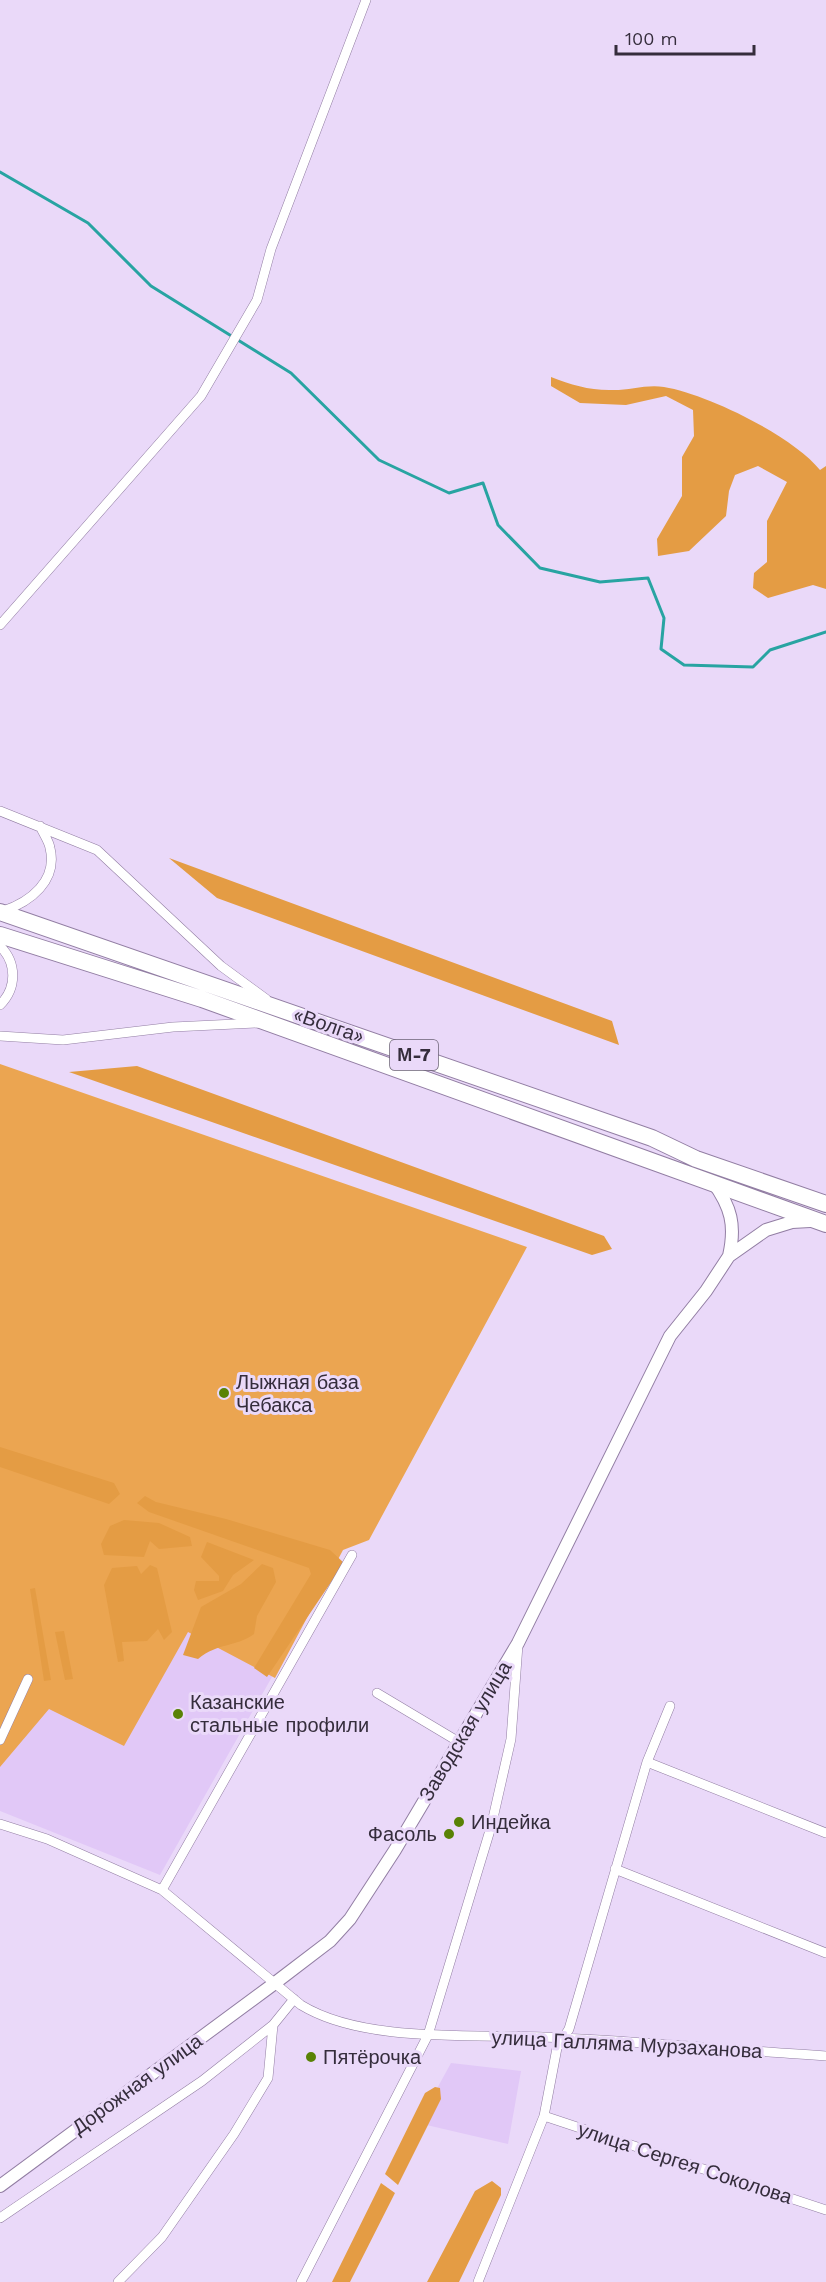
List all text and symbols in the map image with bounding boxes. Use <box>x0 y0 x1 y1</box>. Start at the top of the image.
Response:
scale bar <box>616 18 754 56</box>
text: 100 m <box>625 28 678 49</box>
street label: «Волга» <box>290 1002 368 1048</box>
road number: М-7 <box>390 1040 438 1070</box>
place label: Лыжная база Чебакса <box>236 1370 360 1417</box>
marker: Лыжная база Чебакса <box>217 1386 231 1400</box>
street label: Заводская улица <box>414 1656 517 1805</box>
place label: Казанские стальные профили <box>190 1690 369 1737</box>
marker: Казанские стальные профили <box>171 1707 185 1721</box>
place label: Индейка <box>471 1810 552 1834</box>
marker: Индейка <box>452 1815 466 1829</box>
place label: Фасоль <box>368 1822 437 1846</box>
marker: Фасоль <box>442 1827 456 1841</box>
street label: улица Галляма Мурзаханова <box>491 2025 764 2063</box>
street label: Дорожная улица <box>67 2028 207 2139</box>
place label: Пятёрочка <box>323 2045 422 2069</box>
marker: Пятёрочка <box>304 2050 318 2064</box>
street label: улица Сергея Соколова <box>575 2117 796 2209</box>

